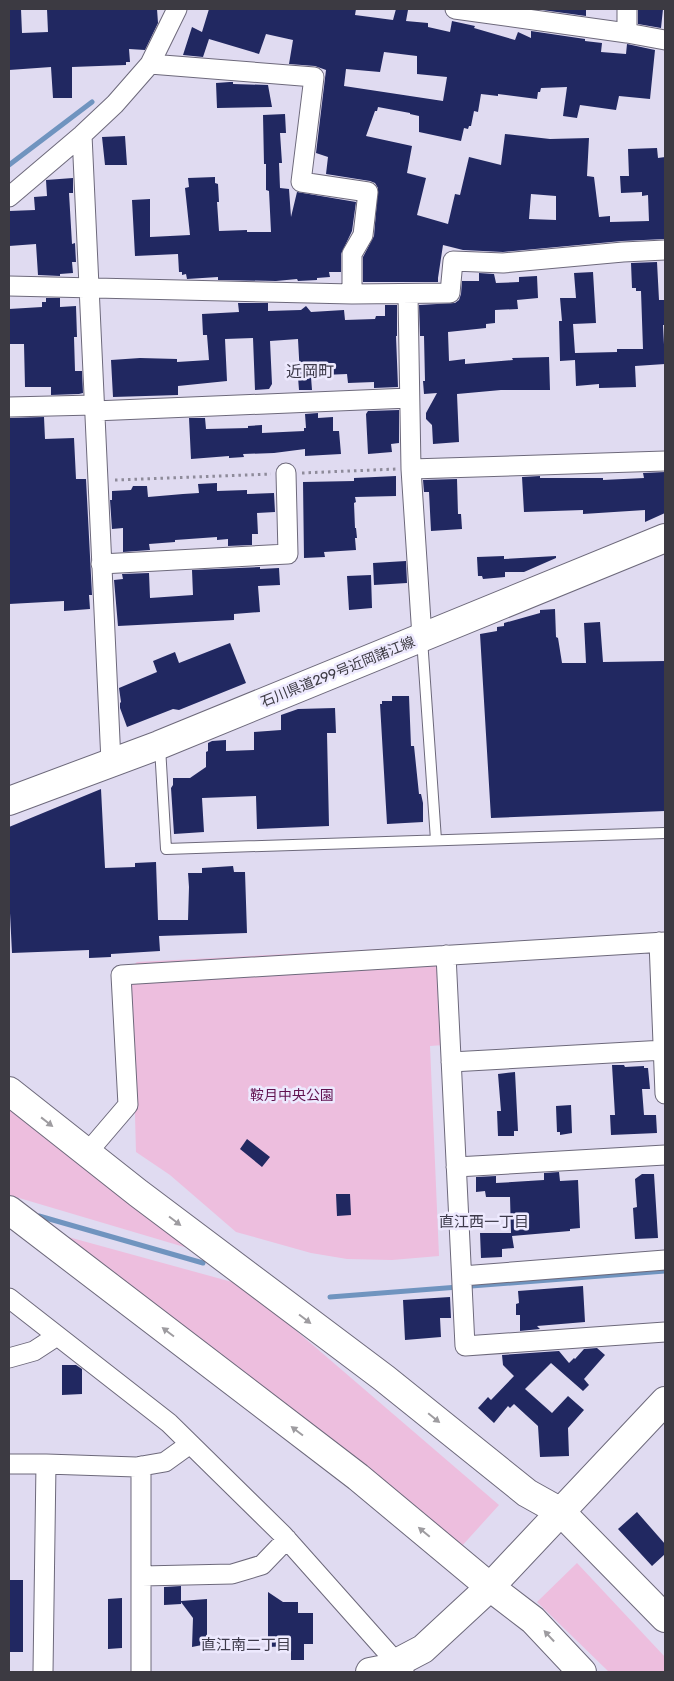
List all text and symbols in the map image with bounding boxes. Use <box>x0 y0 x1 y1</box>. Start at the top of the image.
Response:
district label: 近岡町 <box>286 362 334 381</box>
street label: 石川県道299号近岡諸江線 <box>258 633 418 711</box>
park label: 鞍月中央公園 <box>250 1087 334 1104</box>
one-way arrow <box>40 1116 53 1127</box>
district label: 直江西一丁目 <box>439 1213 529 1231</box>
one-way arrow <box>169 1216 182 1226</box>
one-way arrow <box>298 1314 312 1324</box>
one-way arrow <box>161 1327 175 1337</box>
one-way arrow <box>427 1413 440 1424</box>
one-way arrow <box>290 1426 304 1436</box>
one-way arrow <box>418 1527 431 1538</box>
one-way arrow <box>543 1631 555 1643</box>
district label: 直江南二丁目 <box>201 1636 291 1654</box>

